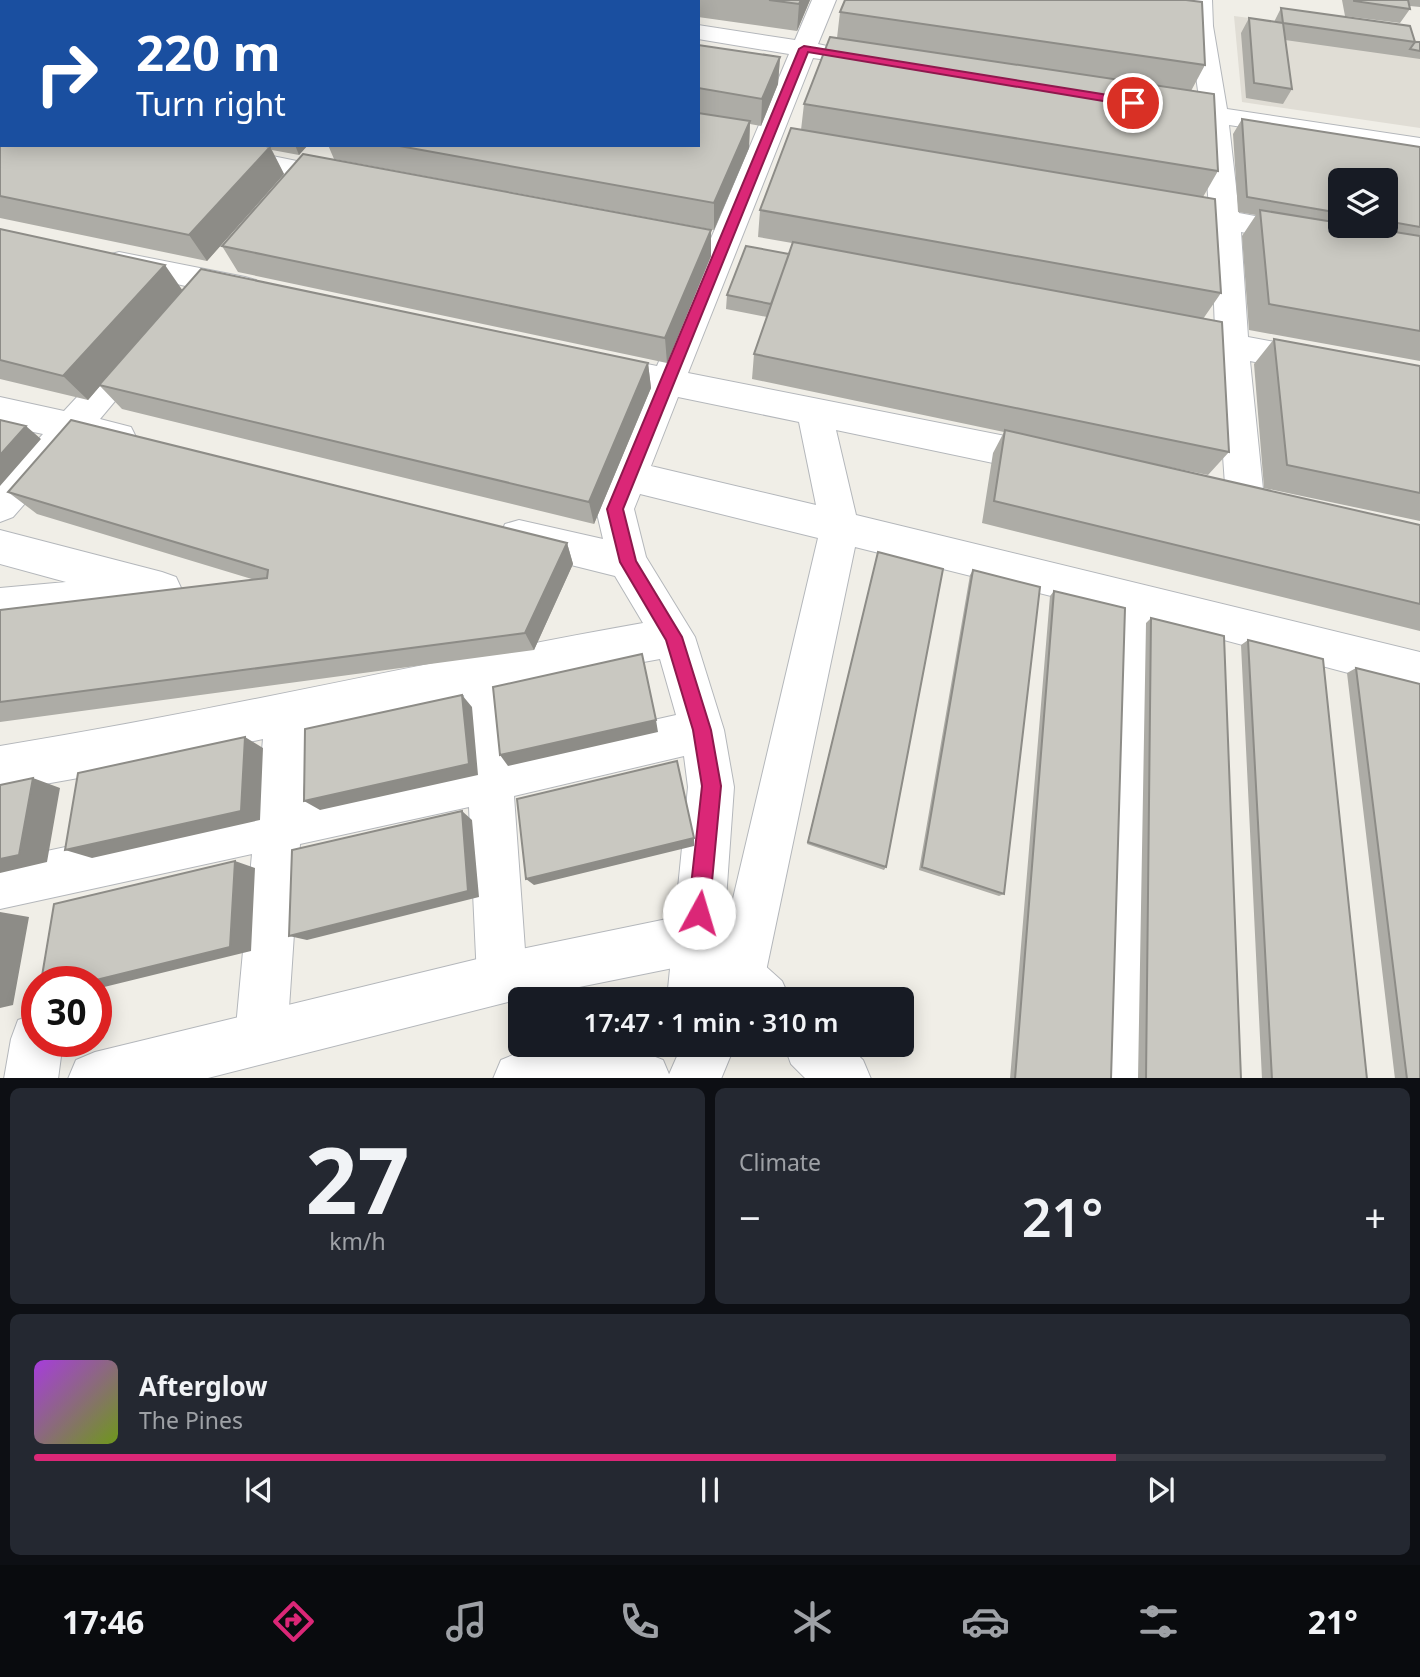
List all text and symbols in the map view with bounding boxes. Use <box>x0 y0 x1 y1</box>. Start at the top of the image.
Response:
text: 220 m <box>136 19 281 85</box>
icon: right <box>21 28 112 119</box>
pin <box>1103 73 1163 133</box>
text: Turn right <box>136 82 286 125</box>
icon: arrive <box>1114 84 1152 122</box>
map controls <box>1328 168 1398 238</box>
button: layers <box>1328 168 1398 238</box>
position arrow <box>662 876 736 950</box>
speed limit sign: 30 <box>21 966 112 1057</box>
text: 17:47 · 1 min · 310 m <box>584 1004 838 1040</box>
text: 27 <box>305 1117 410 1241</box>
text: Climate <box>739 1146 821 1178</box>
text: 21° <box>1022 1181 1103 1252</box>
text: − <box>739 1191 761 1243</box>
text: + <box>1364 1191 1386 1243</box>
text: km/h <box>329 1225 386 1257</box>
text: Afterglow <box>139 1368 267 1404</box>
text: The Pines <box>139 1404 243 1436</box>
icon: previous <box>240 1471 278 1509</box>
icon: pause <box>691 1471 729 1509</box>
icon: next <box>1142 1471 1180 1509</box>
icon: directions <box>269 1597 318 1646</box>
icon: music <box>442 1597 491 1646</box>
icon: phone <box>615 1597 664 1646</box>
icon: climate <box>788 1597 837 1646</box>
icon: car <box>961 1597 1010 1646</box>
icon: filters <box>1134 1597 1183 1646</box>
text: 17:46 <box>62 1600 144 1643</box>
text: 21° <box>1308 1600 1358 1643</box>

